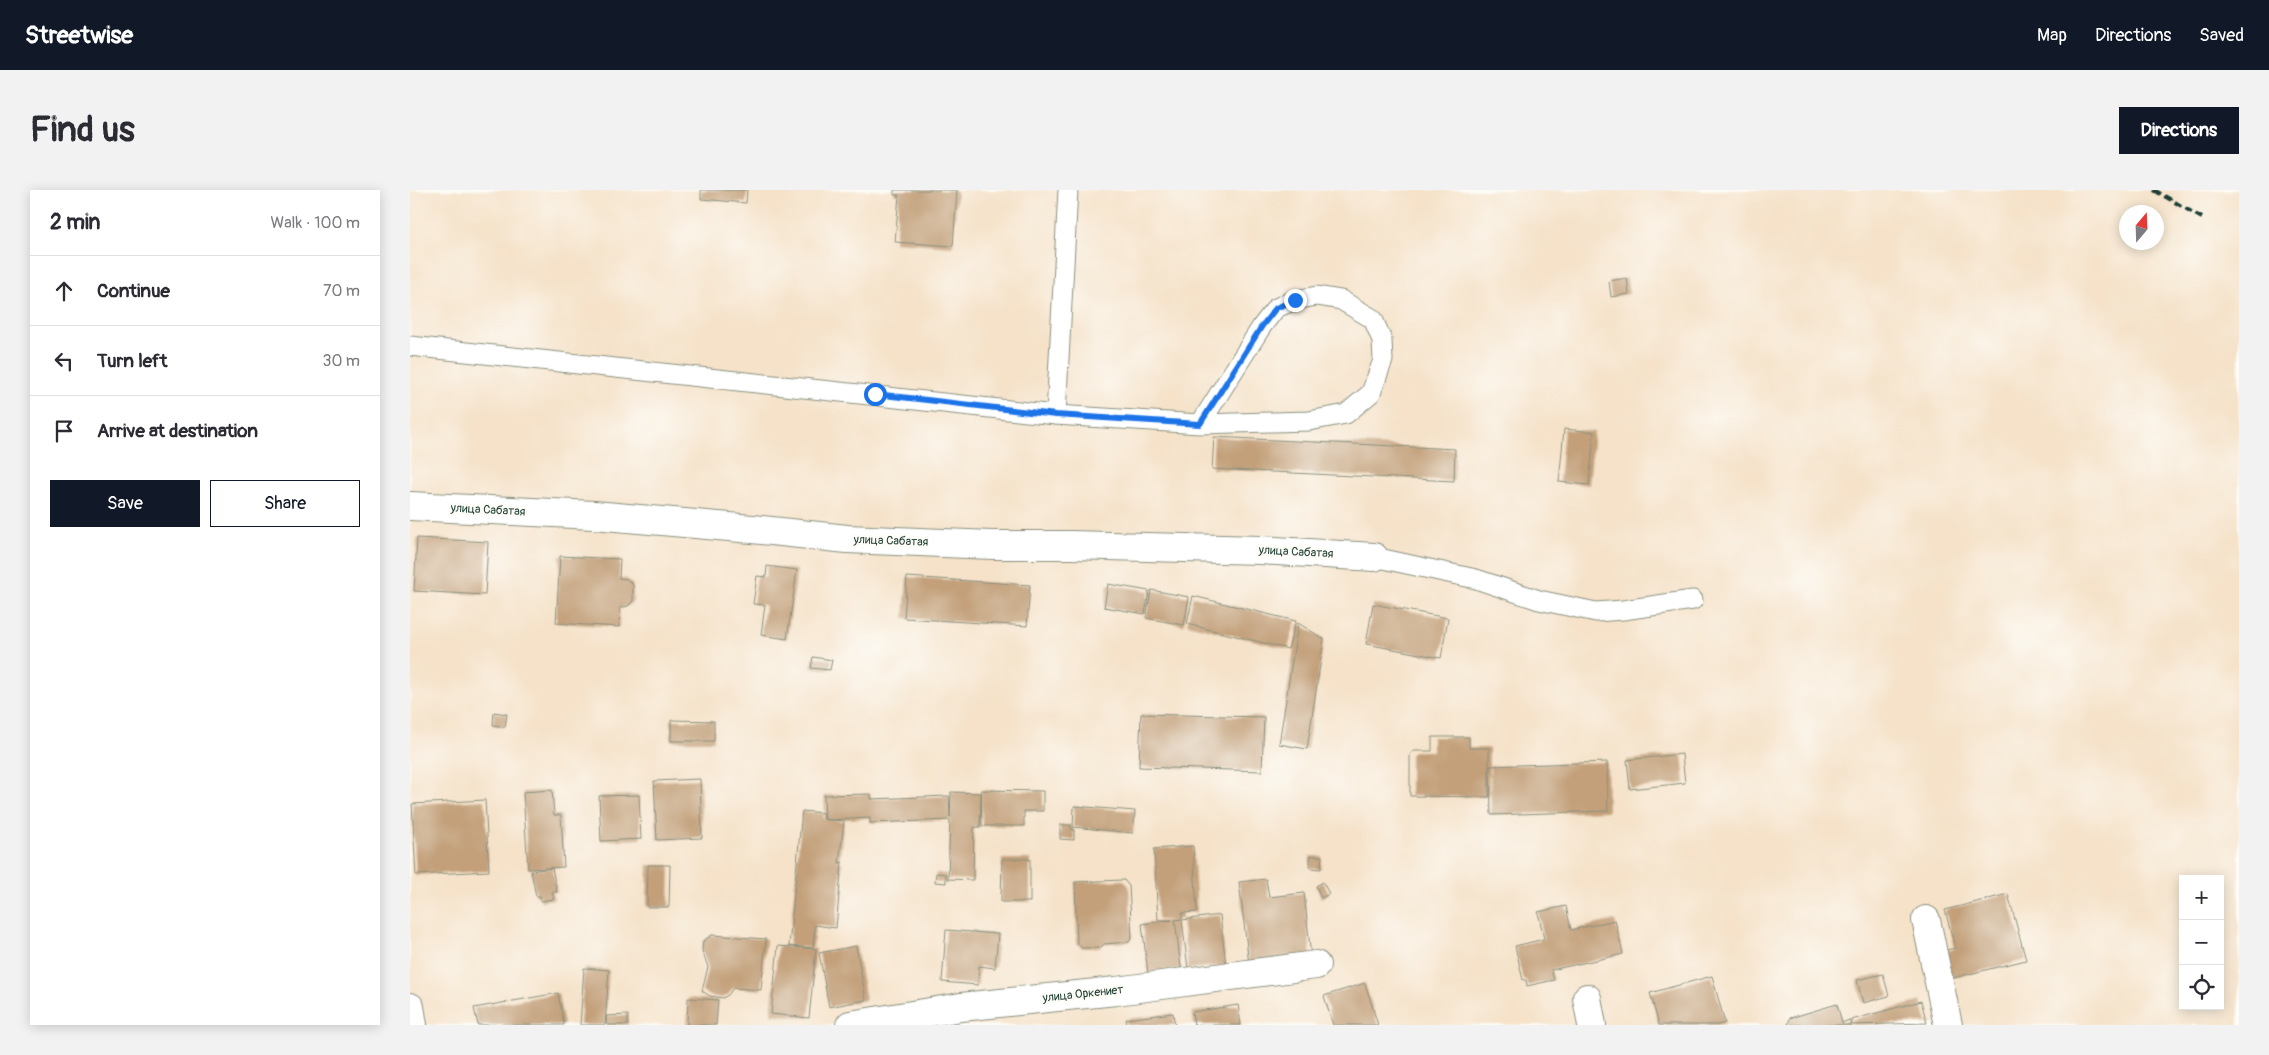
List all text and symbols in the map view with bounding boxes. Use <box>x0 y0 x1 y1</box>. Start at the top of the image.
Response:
text: Streetwise <box>25 21 133 50</box>
text: Map <box>2037 24 2067 47</box>
text: Directions <box>2095 24 2171 47</box>
text: Saved <box>2199 24 2244 47</box>
button: Directions <box>2119 107 2239 154</box>
text: Find us <box>30 108 135 152</box>
north arrow <box>2119 205 2164 250</box>
text: 2 min <box>50 209 100 236</box>
text: Walk · 100 m <box>271 213 360 233</box>
icon: ahead <box>50 277 78 305</box>
text: Continue <box>97 279 170 303</box>
text: 70 m <box>323 281 360 301</box>
route end <box>1284 289 1307 312</box>
icon: left <box>50 347 78 375</box>
text: Turn left <box>97 349 167 373</box>
text: 30 m <box>322 351 360 371</box>
route start <box>864 383 887 406</box>
icon: arrive <box>50 417 78 445</box>
text: Arrive at destination <box>97 419 258 443</box>
button: Save <box>50 480 200 527</box>
button: Share <box>210 480 360 527</box>
street label: улица Сабатая <box>449 501 526 519</box>
street label: улица Сабатая <box>852 532 929 550</box>
street label: улица Сабатая <box>1257 543 1334 561</box>
map controls <box>2179 875 2224 1010</box>
button: + <box>2179 875 2224 920</box>
button: − <box>2179 920 2224 965</box>
button: locate <box>2179 965 2224 1010</box>
street label: улица Оркениет <box>1041 982 1124 1006</box>

